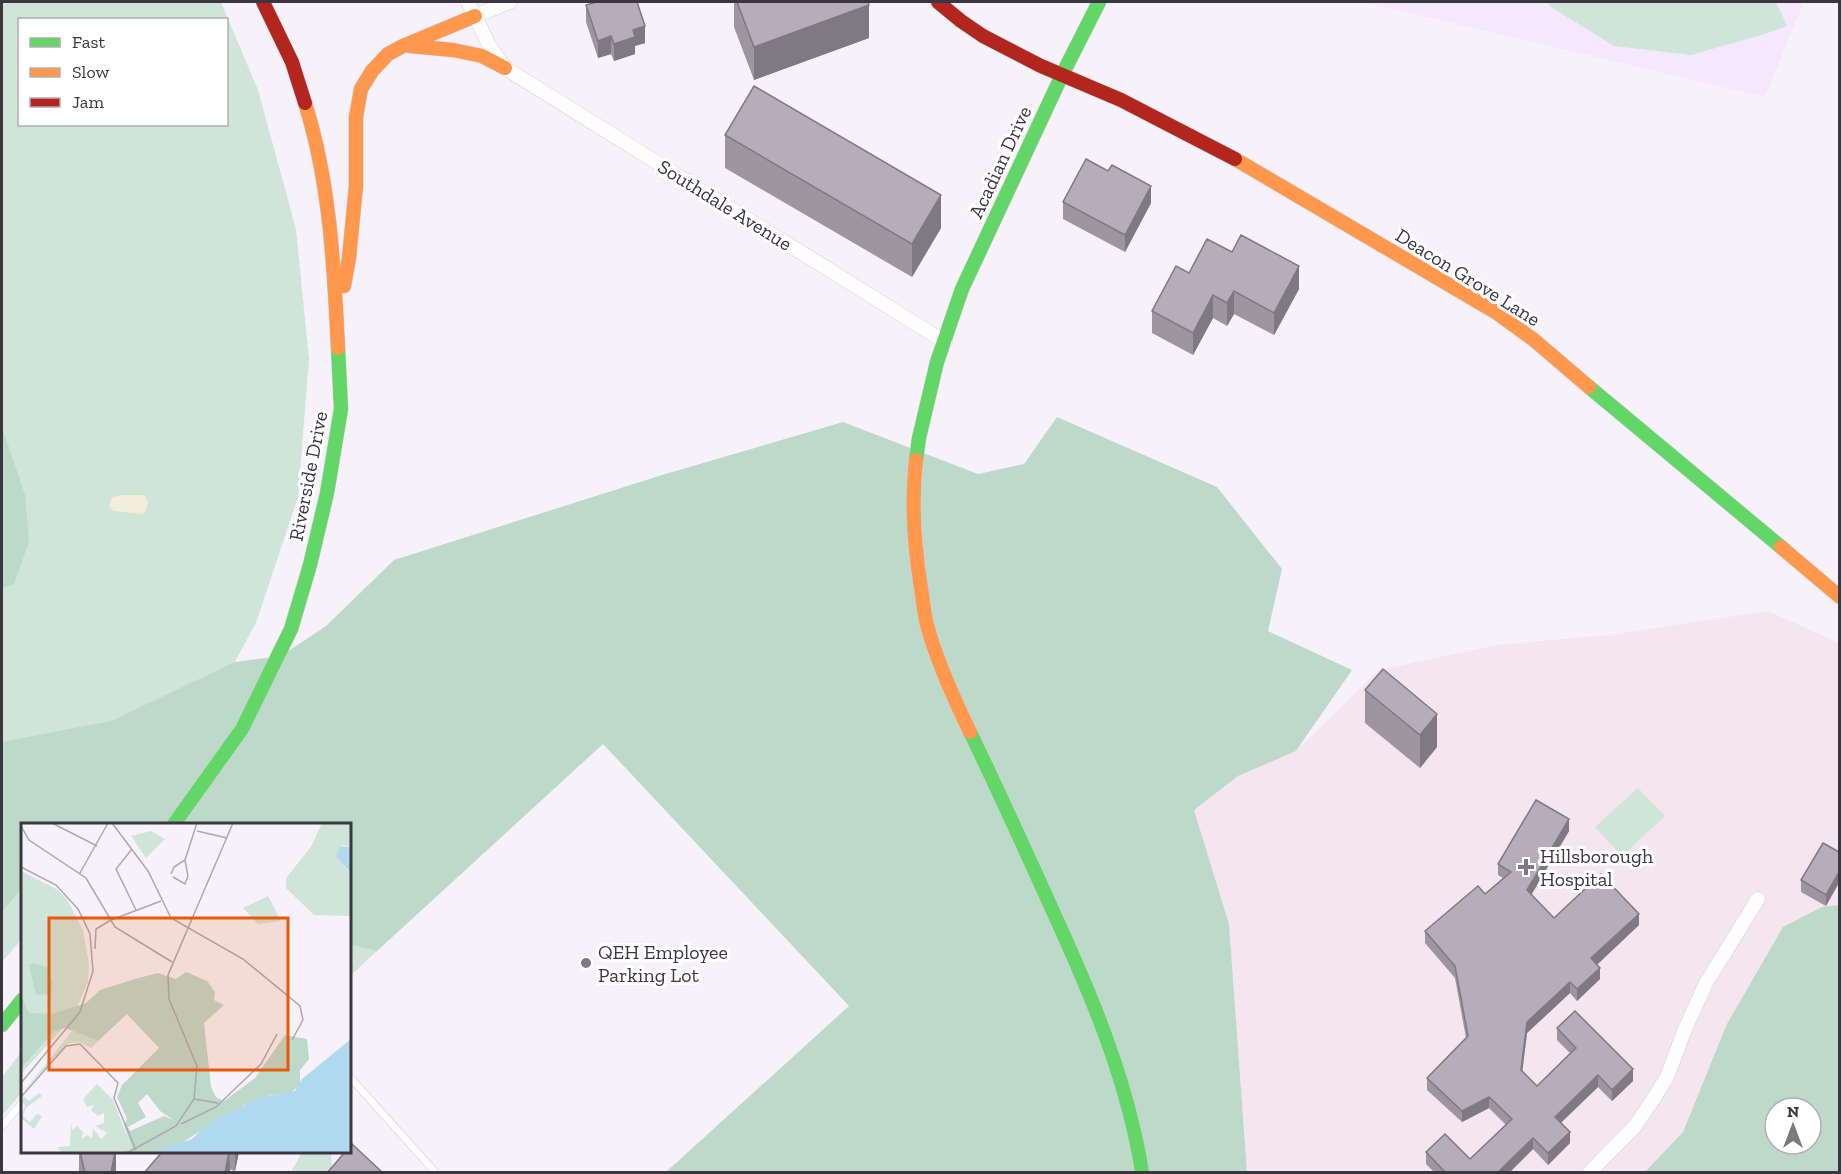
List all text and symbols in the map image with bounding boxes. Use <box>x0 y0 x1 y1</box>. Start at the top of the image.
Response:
legend <box>18 18 228 126</box>
text: Fast <box>72 31 105 53</box>
text: Slow <box>72 61 109 83</box>
text: Jam <box>72 91 104 113</box>
street label: Acadian Drive <box>964 102 1036 222</box>
street label: Southdale Avenue <box>654 154 796 256</box>
street label: Deacon Grove Lane <box>1391 223 1545 331</box>
street label: Riverside Drive <box>284 409 332 543</box>
inset map <box>21 823 351 1153</box>
place label: Hillsborough Hospital <box>1540 844 1654 891</box>
marker: Hillsborough Hospital <box>1517 858 1535 876</box>
place label: QEH Employee Parking Lot <box>598 940 728 987</box>
marker: QEH Employee Parking Lot <box>579 956 593 970</box>
north arrow <box>1763 1096 1823 1156</box>
text: N <box>1787 1102 1799 1121</box>

